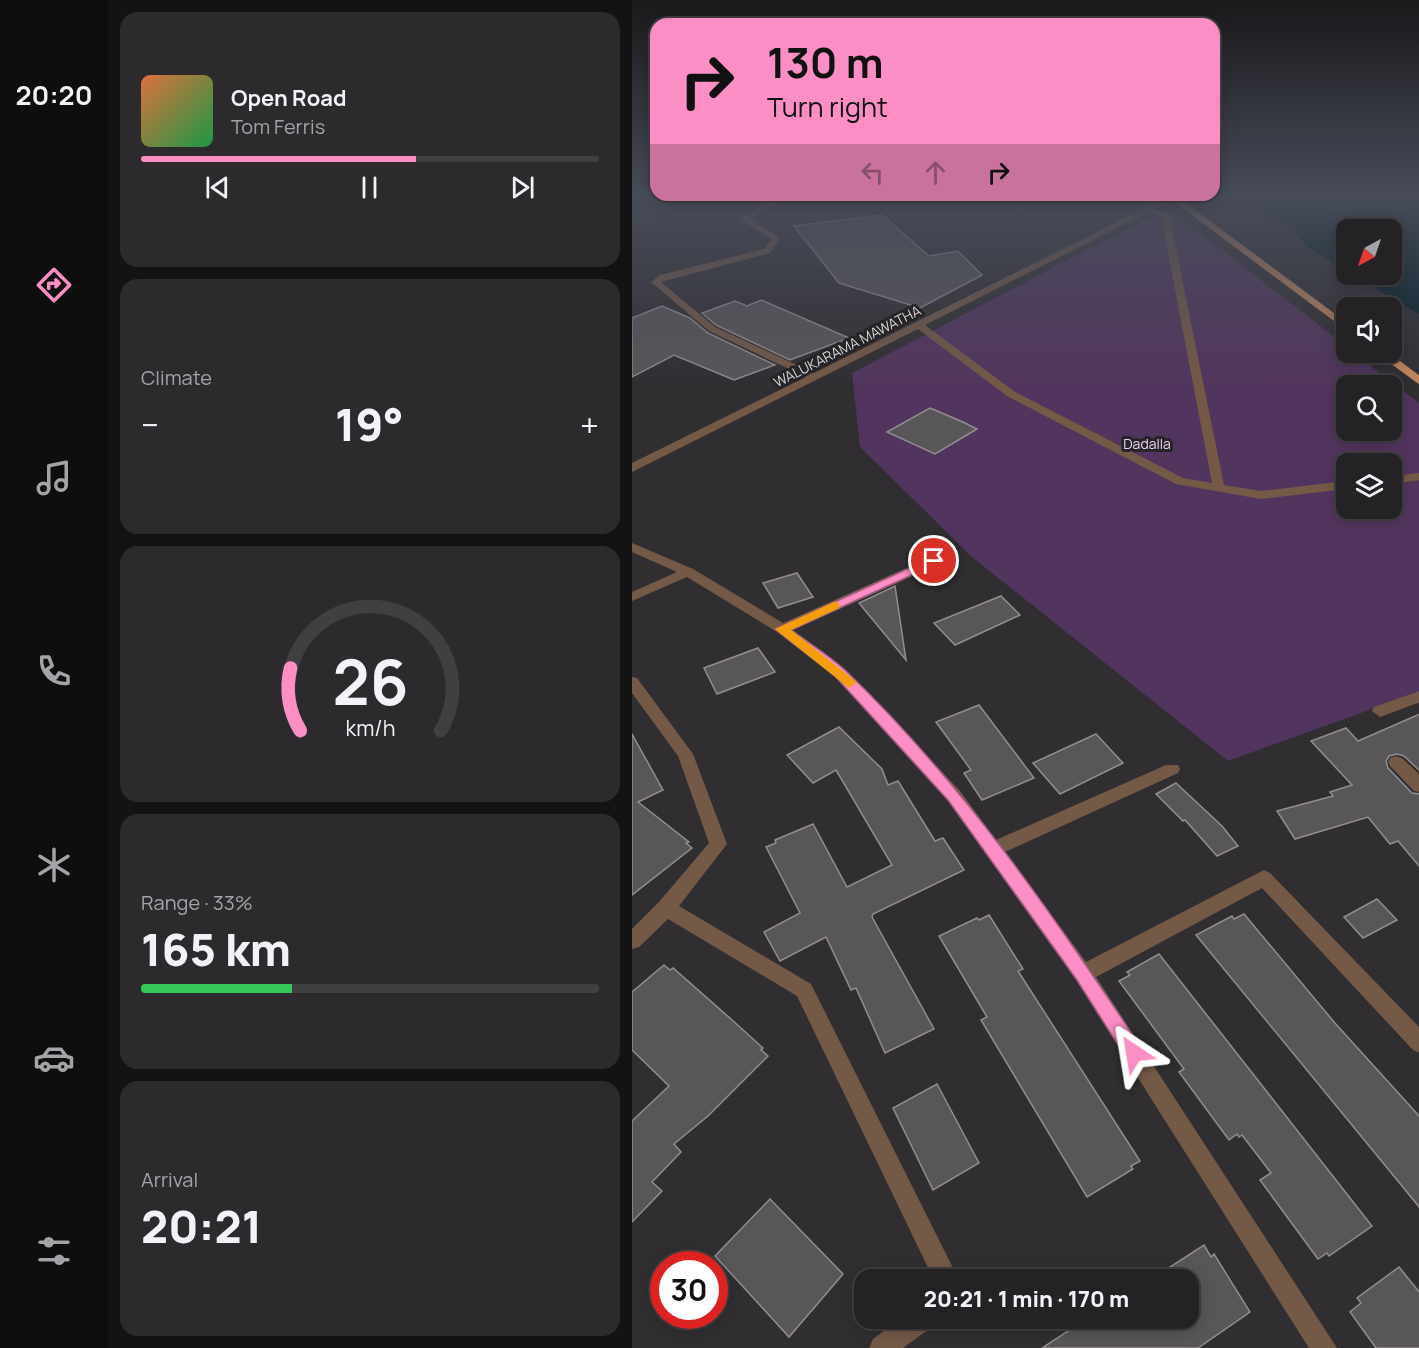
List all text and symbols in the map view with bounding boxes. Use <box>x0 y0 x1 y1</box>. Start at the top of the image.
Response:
text: 130 m <box>767 33 884 91</box>
icon: right <box>668 42 746 120</box>
text: 20:20 <box>16 76 92 113</box>
text: Open Road <box>231 83 346 113</box>
text: Turn right <box>767 88 888 125</box>
text: Tom Ferris <box>231 113 325 140</box>
icon: left <box>856 156 889 189</box>
icon: ahead <box>919 156 952 189</box>
icon: right <box>982 156 1015 189</box>
icon: previous <box>201 171 234 204</box>
icon: pause <box>353 171 386 204</box>
icon: next <box>506 171 539 204</box>
north arrow <box>1336 219 1402 285</box>
map controls <box>1336 219 1402 519</box>
icon: directions <box>33 264 75 306</box>
button: sound <box>1336 297 1402 363</box>
street label: WALUKARAMA MAWATHA <box>770 301 924 391</box>
text: Climate <box>141 364 212 391</box>
button: search <box>1336 375 1402 441</box>
text: 19° <box>335 393 404 455</box>
text: − <box>141 402 159 447</box>
text: + <box>580 402 599 447</box>
park label: Dadalla <box>1123 434 1171 453</box>
button: layers <box>1336 453 1402 519</box>
icon: music <box>33 457 75 499</box>
pin <box>908 535 959 586</box>
icon: arrive <box>917 544 950 577</box>
text: 26 <box>332 638 408 724</box>
icon: phone <box>33 650 75 692</box>
text: km/h <box>345 713 395 742</box>
icon: climate <box>33 844 75 886</box>
text: Range · 33% <box>141 889 253 916</box>
text: 165 km <box>141 918 291 980</box>
position arrow <box>1102 1021 1166 1085</box>
icon: car <box>33 1037 75 1079</box>
text: Arrival <box>141 1166 198 1193</box>
text: 20:21 <box>141 1195 262 1257</box>
icon: filters <box>33 1230 75 1272</box>
speed limit sign: 30 <box>650 1251 728 1329</box>
text: 20:21 · 1 min · 170 m <box>924 1284 1129 1314</box>

